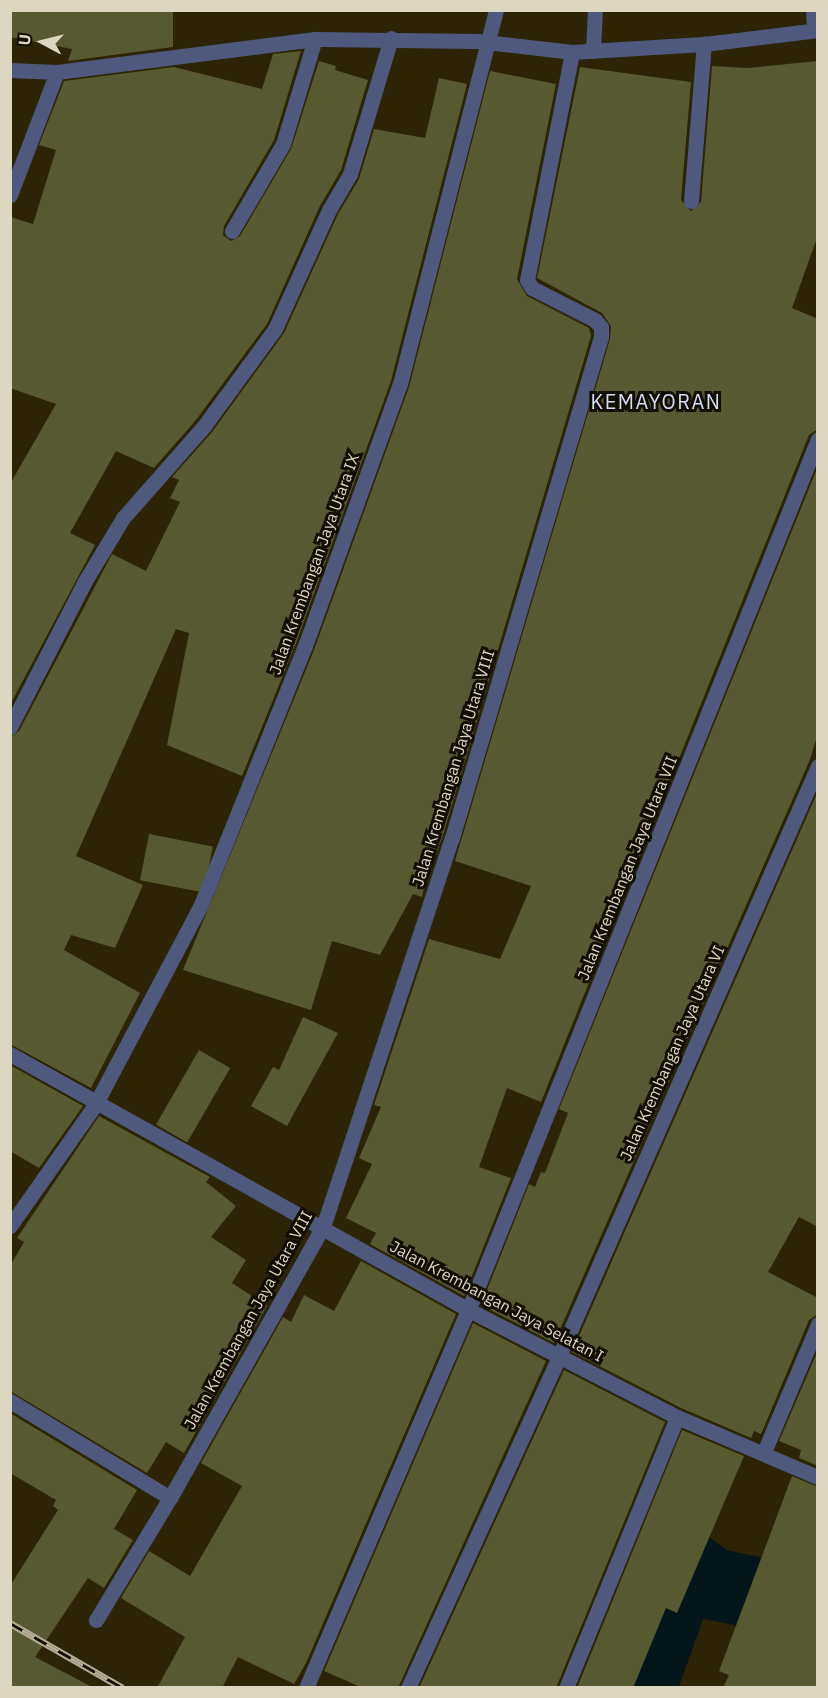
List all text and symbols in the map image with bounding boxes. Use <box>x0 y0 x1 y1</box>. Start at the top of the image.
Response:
north arrow <box>12 12 72 72</box>
text: U <box>14 33 35 47</box>
district label: KEMAYORAN <box>591 389 721 413</box>
street label: Jalan Krembangan Jaya Utara IX <box>265 451 363 677</box>
street label: Jalan Krembangan Jaya Utara VIII <box>408 647 498 889</box>
street label: Jalan Krembangan Jaya Utara VII <box>573 753 681 983</box>
street label: Jalan Krembangan Jaya Utara VI <box>616 942 728 1164</box>
street label: Jalan Krembangan Jaya Utara VIII <box>180 1208 316 1432</box>
street label: Jalan Krembangan Jaya Selatan I <box>387 1236 607 1366</box>

